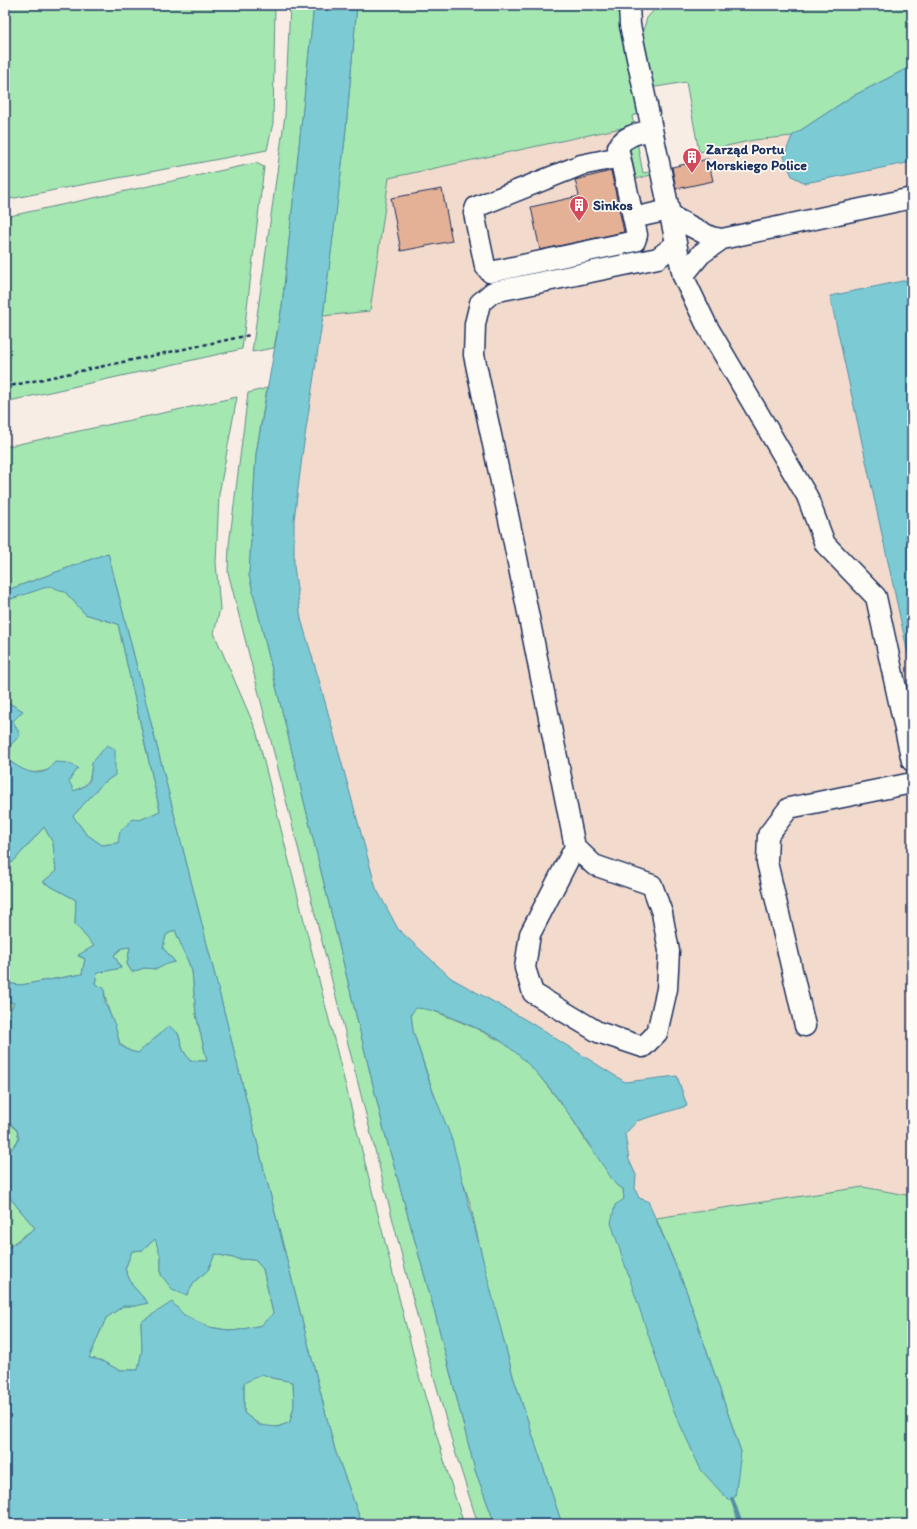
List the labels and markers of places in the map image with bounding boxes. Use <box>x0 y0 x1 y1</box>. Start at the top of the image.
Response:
place label: Zarząd Portu Morskiego Police <box>706 141 807 174</box>
building icon: Zarząd Portu Morskiego Police <box>681 146 703 174</box>
building icon: Sinkos <box>568 194 590 222</box>
place label: Sinkos <box>593 197 633 214</box>

